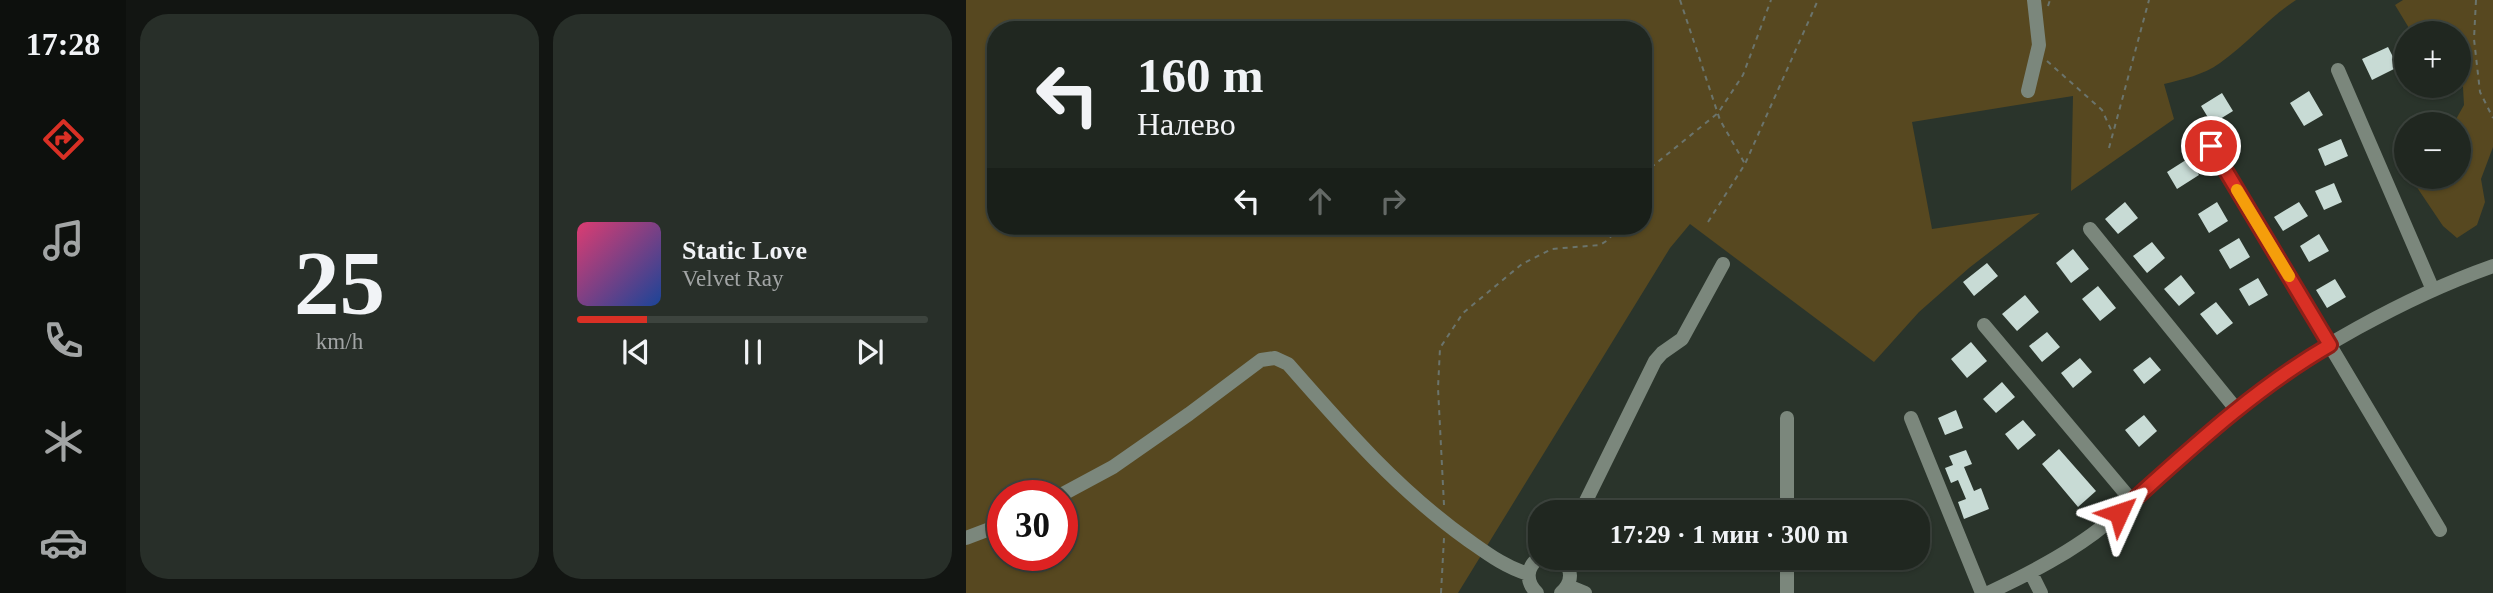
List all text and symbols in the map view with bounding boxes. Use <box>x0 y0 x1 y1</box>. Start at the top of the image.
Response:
map controls <box>2394 21 2471 189</box>
button: + <box>2394 21 2471 98</box>
text: 17:28 <box>26 26 100 62</box>
text: 160 m <box>1137 48 1264 103</box>
icon: left <box>1022 49 1113 140</box>
text: Налево <box>1137 106 1236 142</box>
button: − <box>2394 112 2471 189</box>
icon: directions <box>39 115 88 164</box>
pin <box>2181 116 2241 176</box>
icon: arrive <box>2192 127 2230 165</box>
icon: left <box>1228 182 1266 220</box>
icon: ahead <box>1301 182 1339 220</box>
icon: right <box>1374 182 1412 220</box>
icon: music <box>39 216 88 265</box>
text: 25 <box>294 233 385 334</box>
text: Static Love <box>682 236 807 265</box>
text: Velvet Ray <box>682 266 784 291</box>
icon: phone <box>39 316 88 365</box>
text: km/h <box>316 329 363 354</box>
icon: previous <box>617 333 655 371</box>
icon: pause <box>734 333 772 371</box>
icon: next <box>851 333 889 371</box>
icon: climate <box>39 417 88 466</box>
position arrow <box>2082 476 2156 550</box>
speed limit sign: 30 <box>987 480 1078 571</box>
icon: car <box>39 518 88 567</box>
text: 17:29 · 1 мин · 300 m <box>1610 520 1848 549</box>

